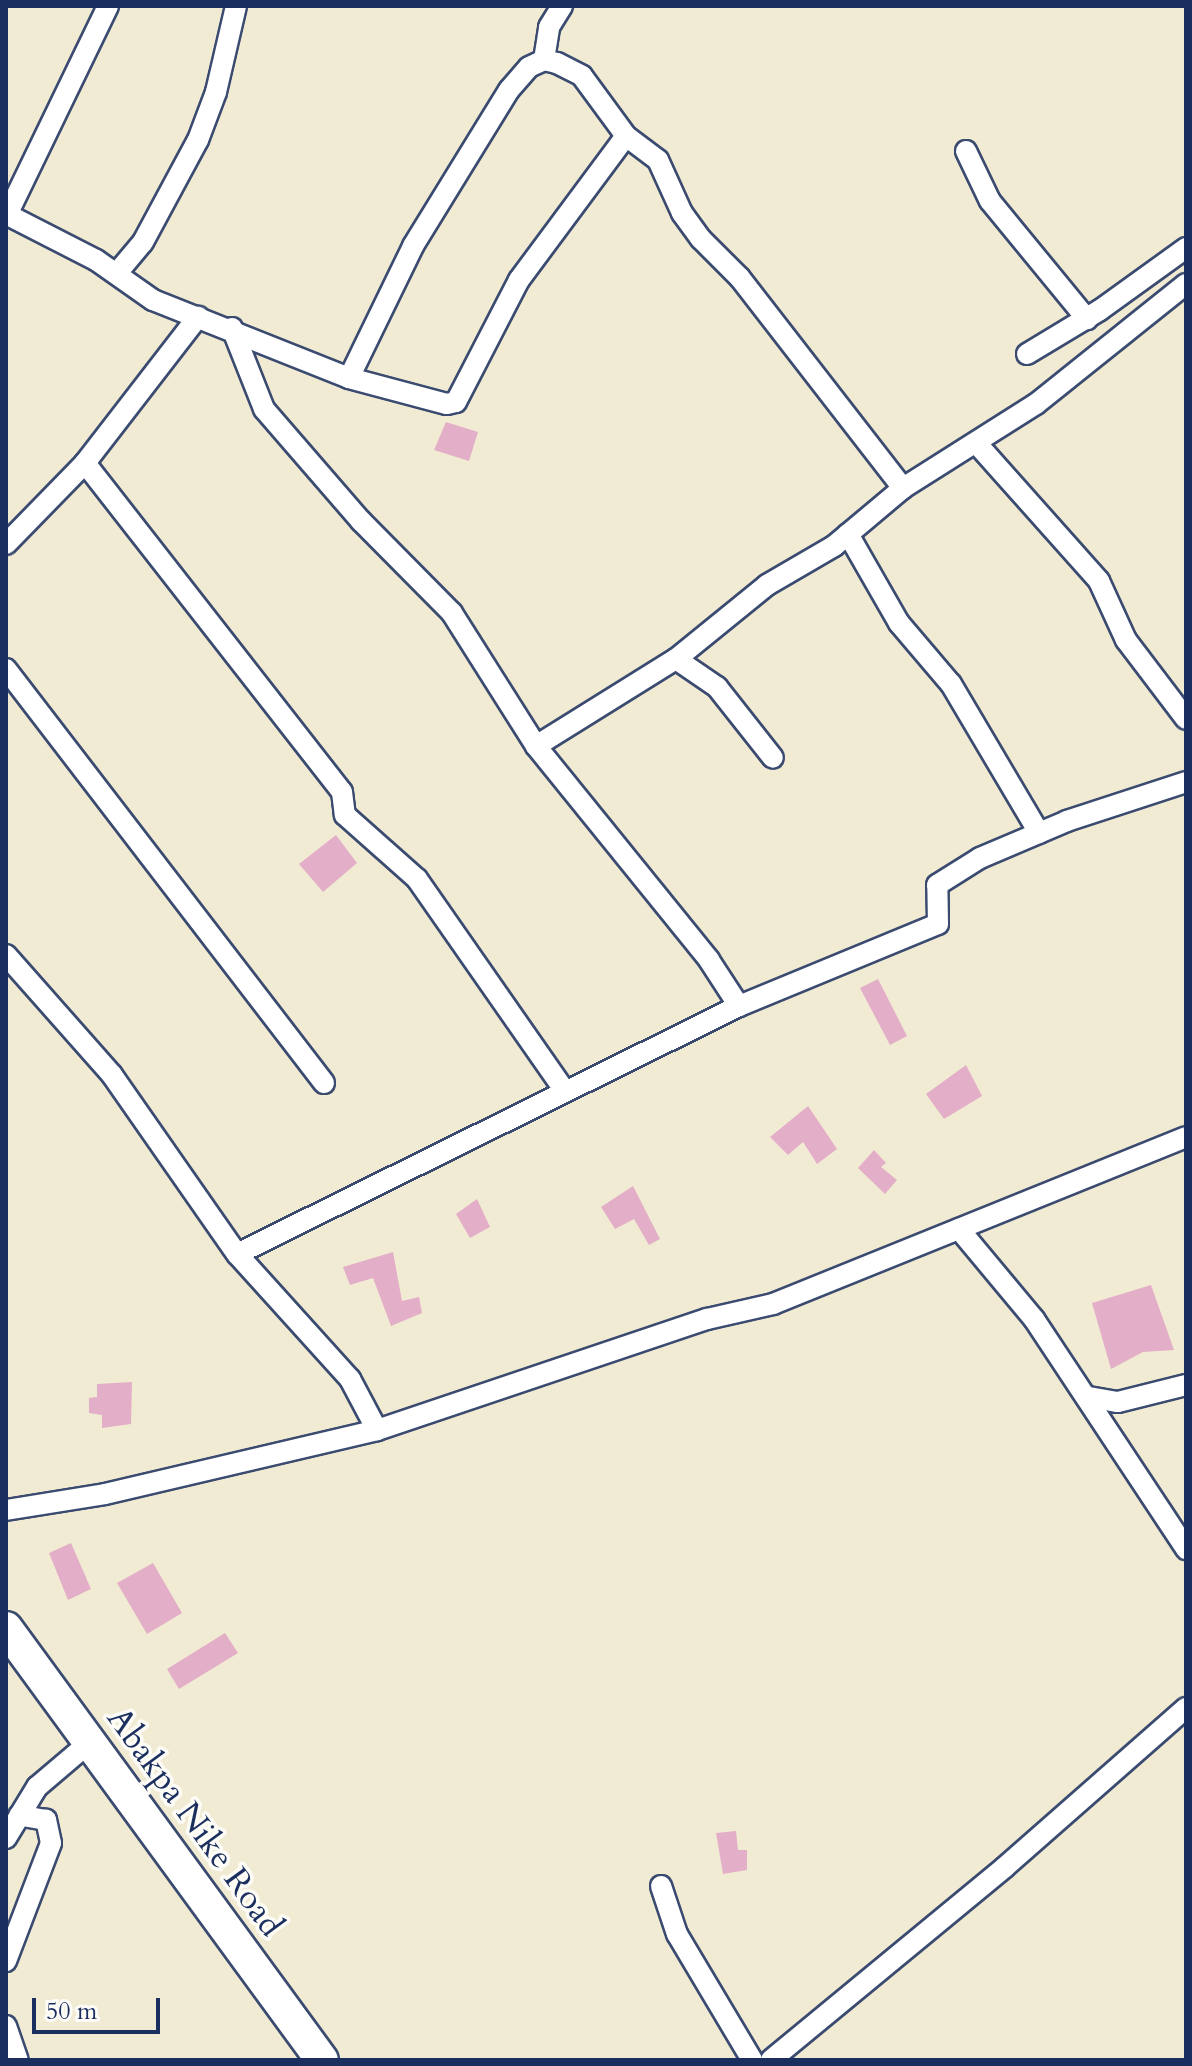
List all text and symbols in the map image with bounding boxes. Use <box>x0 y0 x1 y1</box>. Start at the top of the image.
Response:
street label: Abakpa Nike Road <box>98 1699 292 1945</box>
scale bar <box>36 1982 164 2032</box>
text: 50 m <box>46 1995 97 2028</box>

